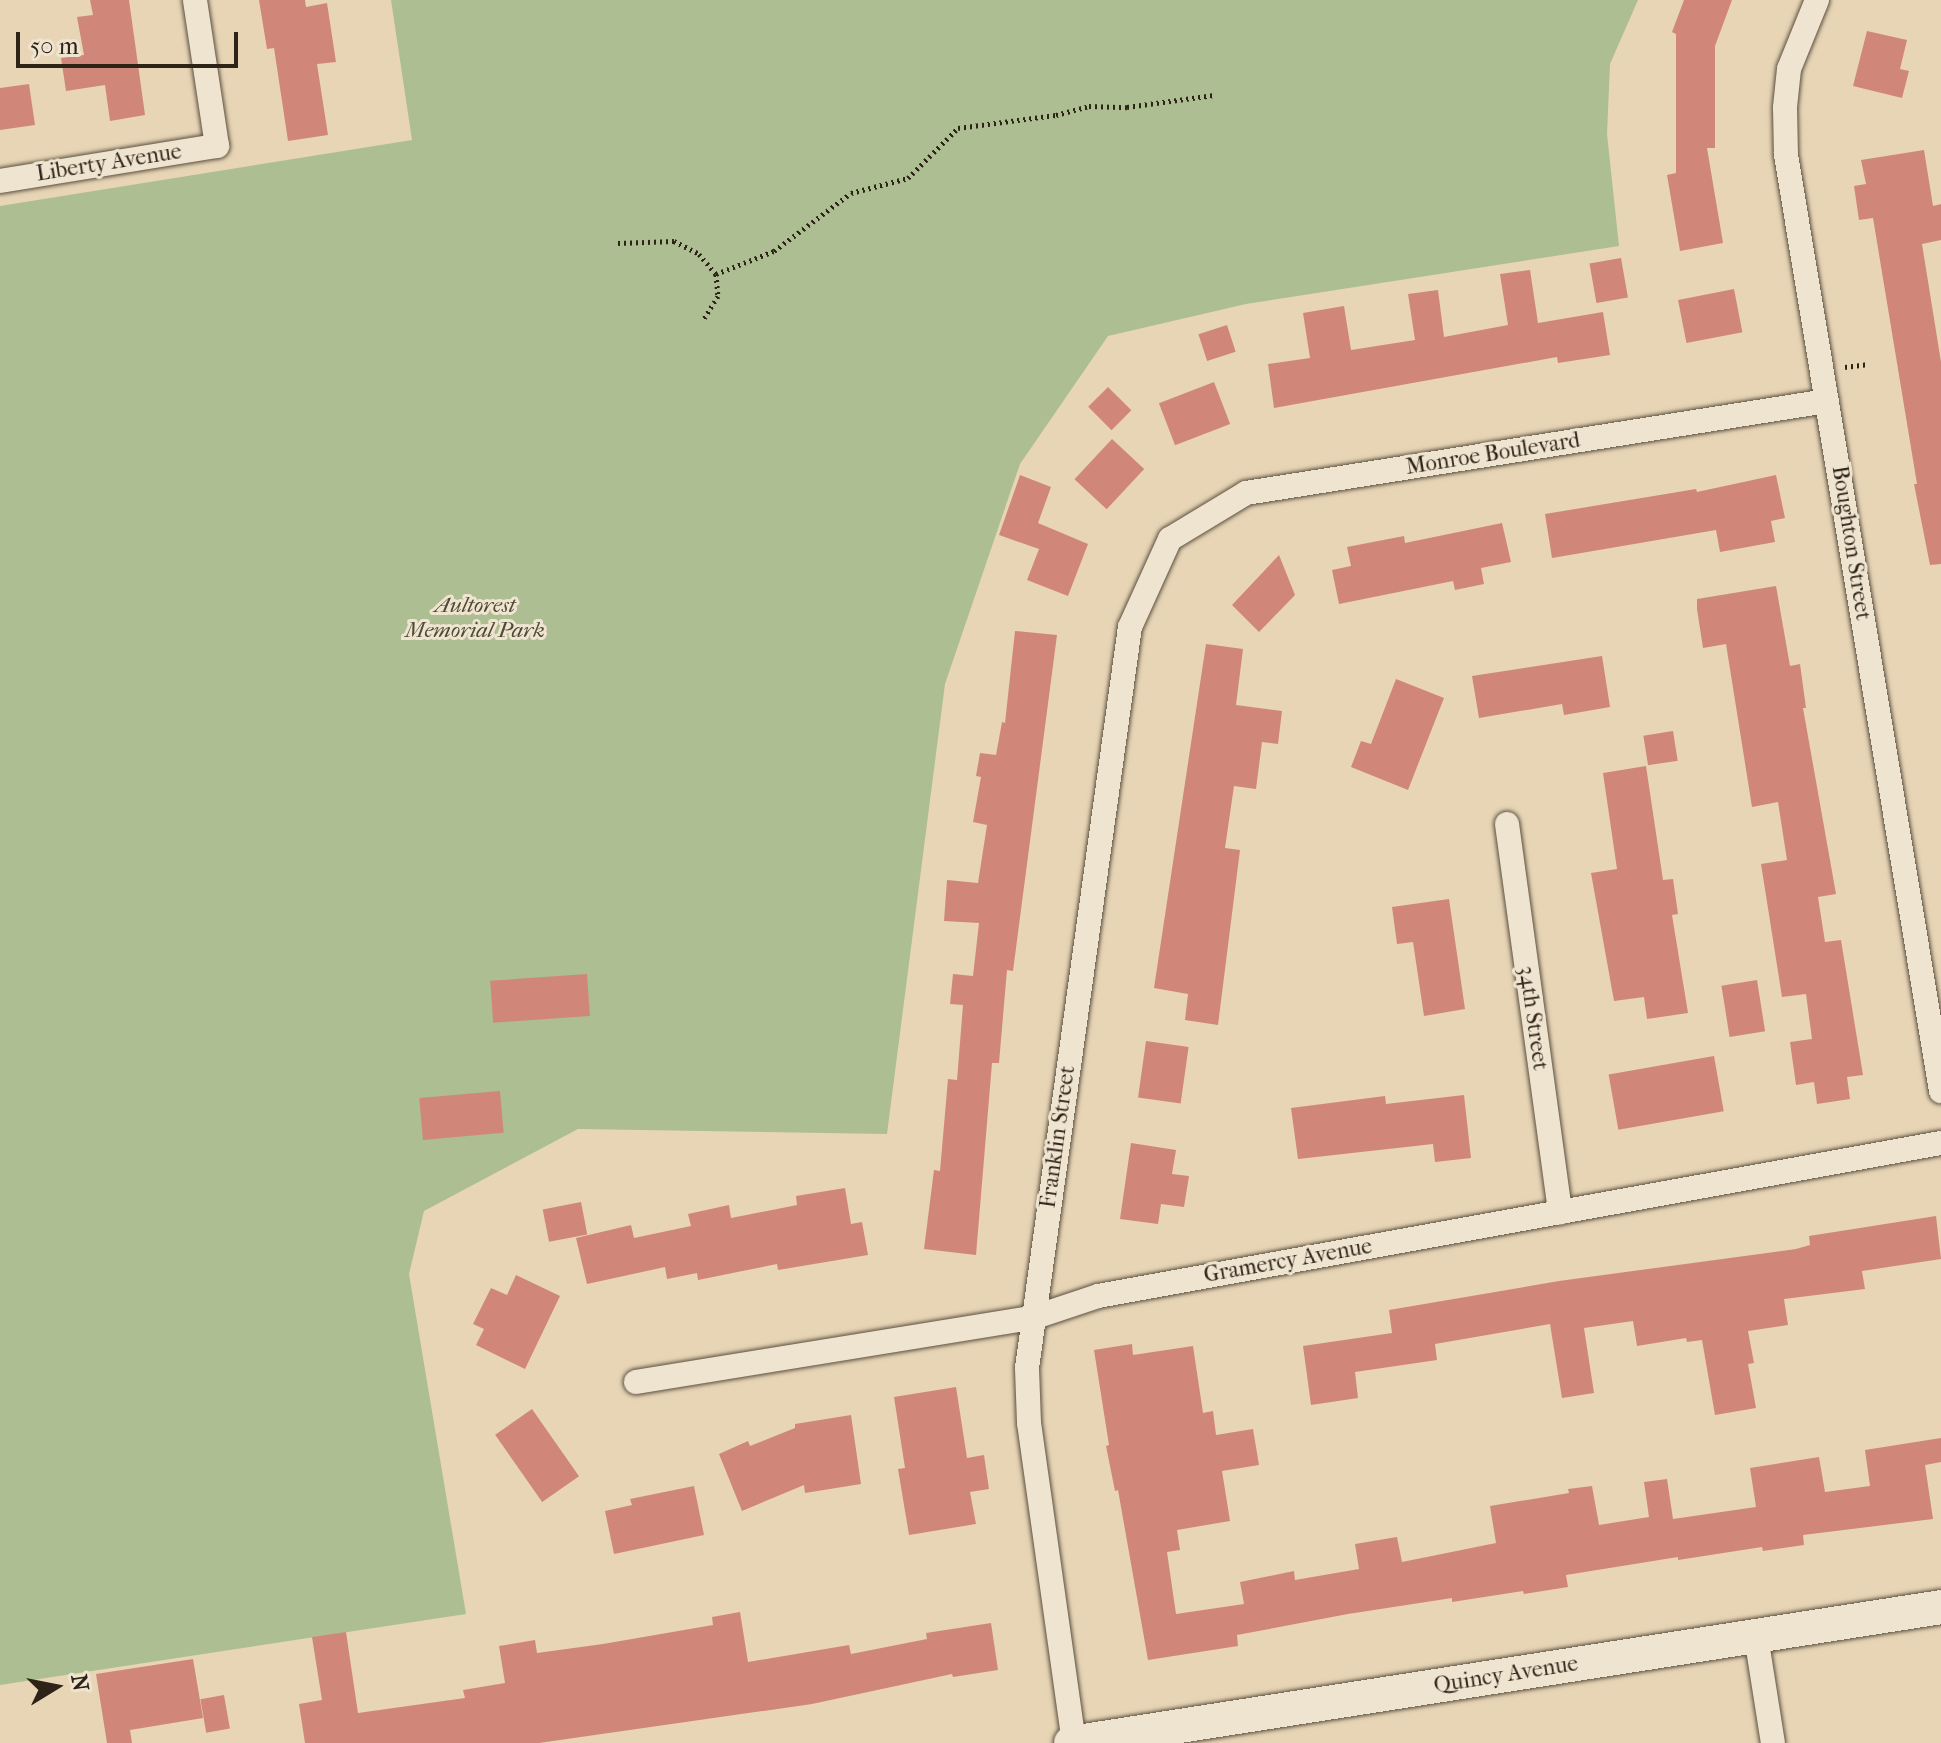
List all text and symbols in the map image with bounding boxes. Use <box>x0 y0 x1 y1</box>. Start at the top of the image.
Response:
scale bar <box>20 16 242 66</box>
text: 50 m <box>30 32 79 60</box>
street label: Liberty Avenue <box>34 138 184 188</box>
street label: Monroe Boulevard <box>1404 427 1582 481</box>
street label: Boughton Street <box>1826 464 1876 622</box>
park label: Aultorest Memorial Park <box>405 592 545 644</box>
street label: 34th Street <box>1513 964 1553 1072</box>
street label: Franklin Street <box>1035 1064 1081 1210</box>
street label: Gramercy Avenue <box>1202 1233 1374 1289</box>
north arrow <box>16 1647 96 1727</box>
street label: Quincy Avenue <box>1432 1651 1580 1699</box>
text: N <box>65 1672 94 1693</box>

